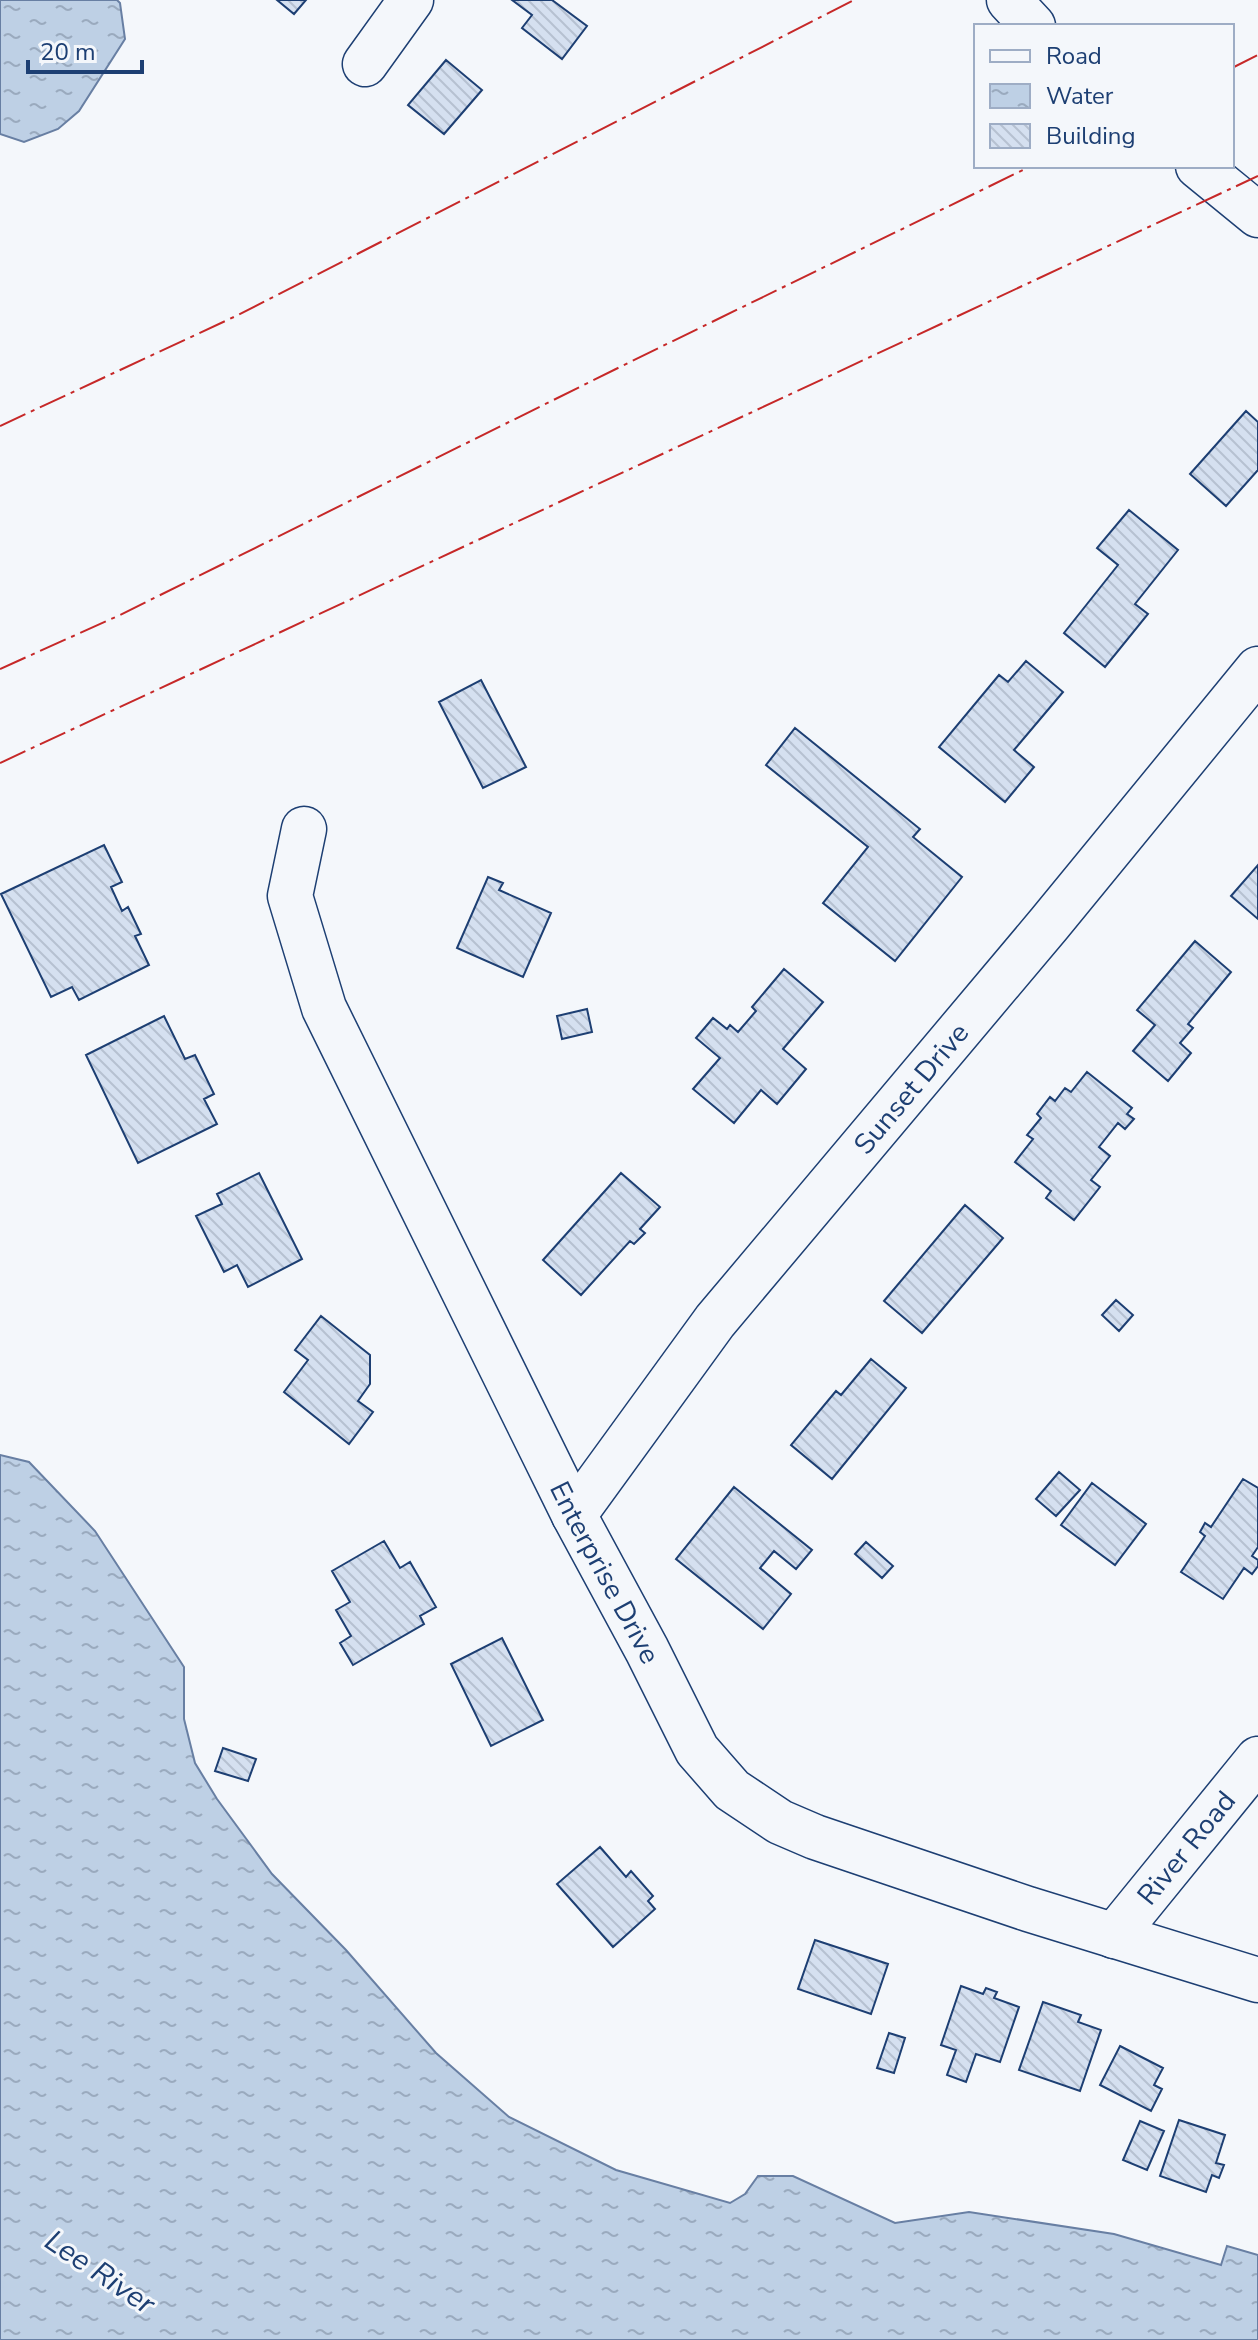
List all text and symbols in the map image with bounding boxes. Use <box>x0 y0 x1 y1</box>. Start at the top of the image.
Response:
scale bar <box>28 24 142 74</box>
legend <box>974 24 1234 168</box>
text: 20 m <box>40 36 96 68</box>
text: Road <box>1046 40 1102 72</box>
text: Water <box>1046 80 1114 112</box>
text: Building <box>1046 120 1136 152</box>
street label: Sunset Drive <box>845 1015 978 1163</box>
street label: Enterprise Drive <box>540 1475 669 1670</box>
street label: River Road <box>1129 1783 1245 1913</box>
water label: Lee River <box>37 2221 164 2325</box>

